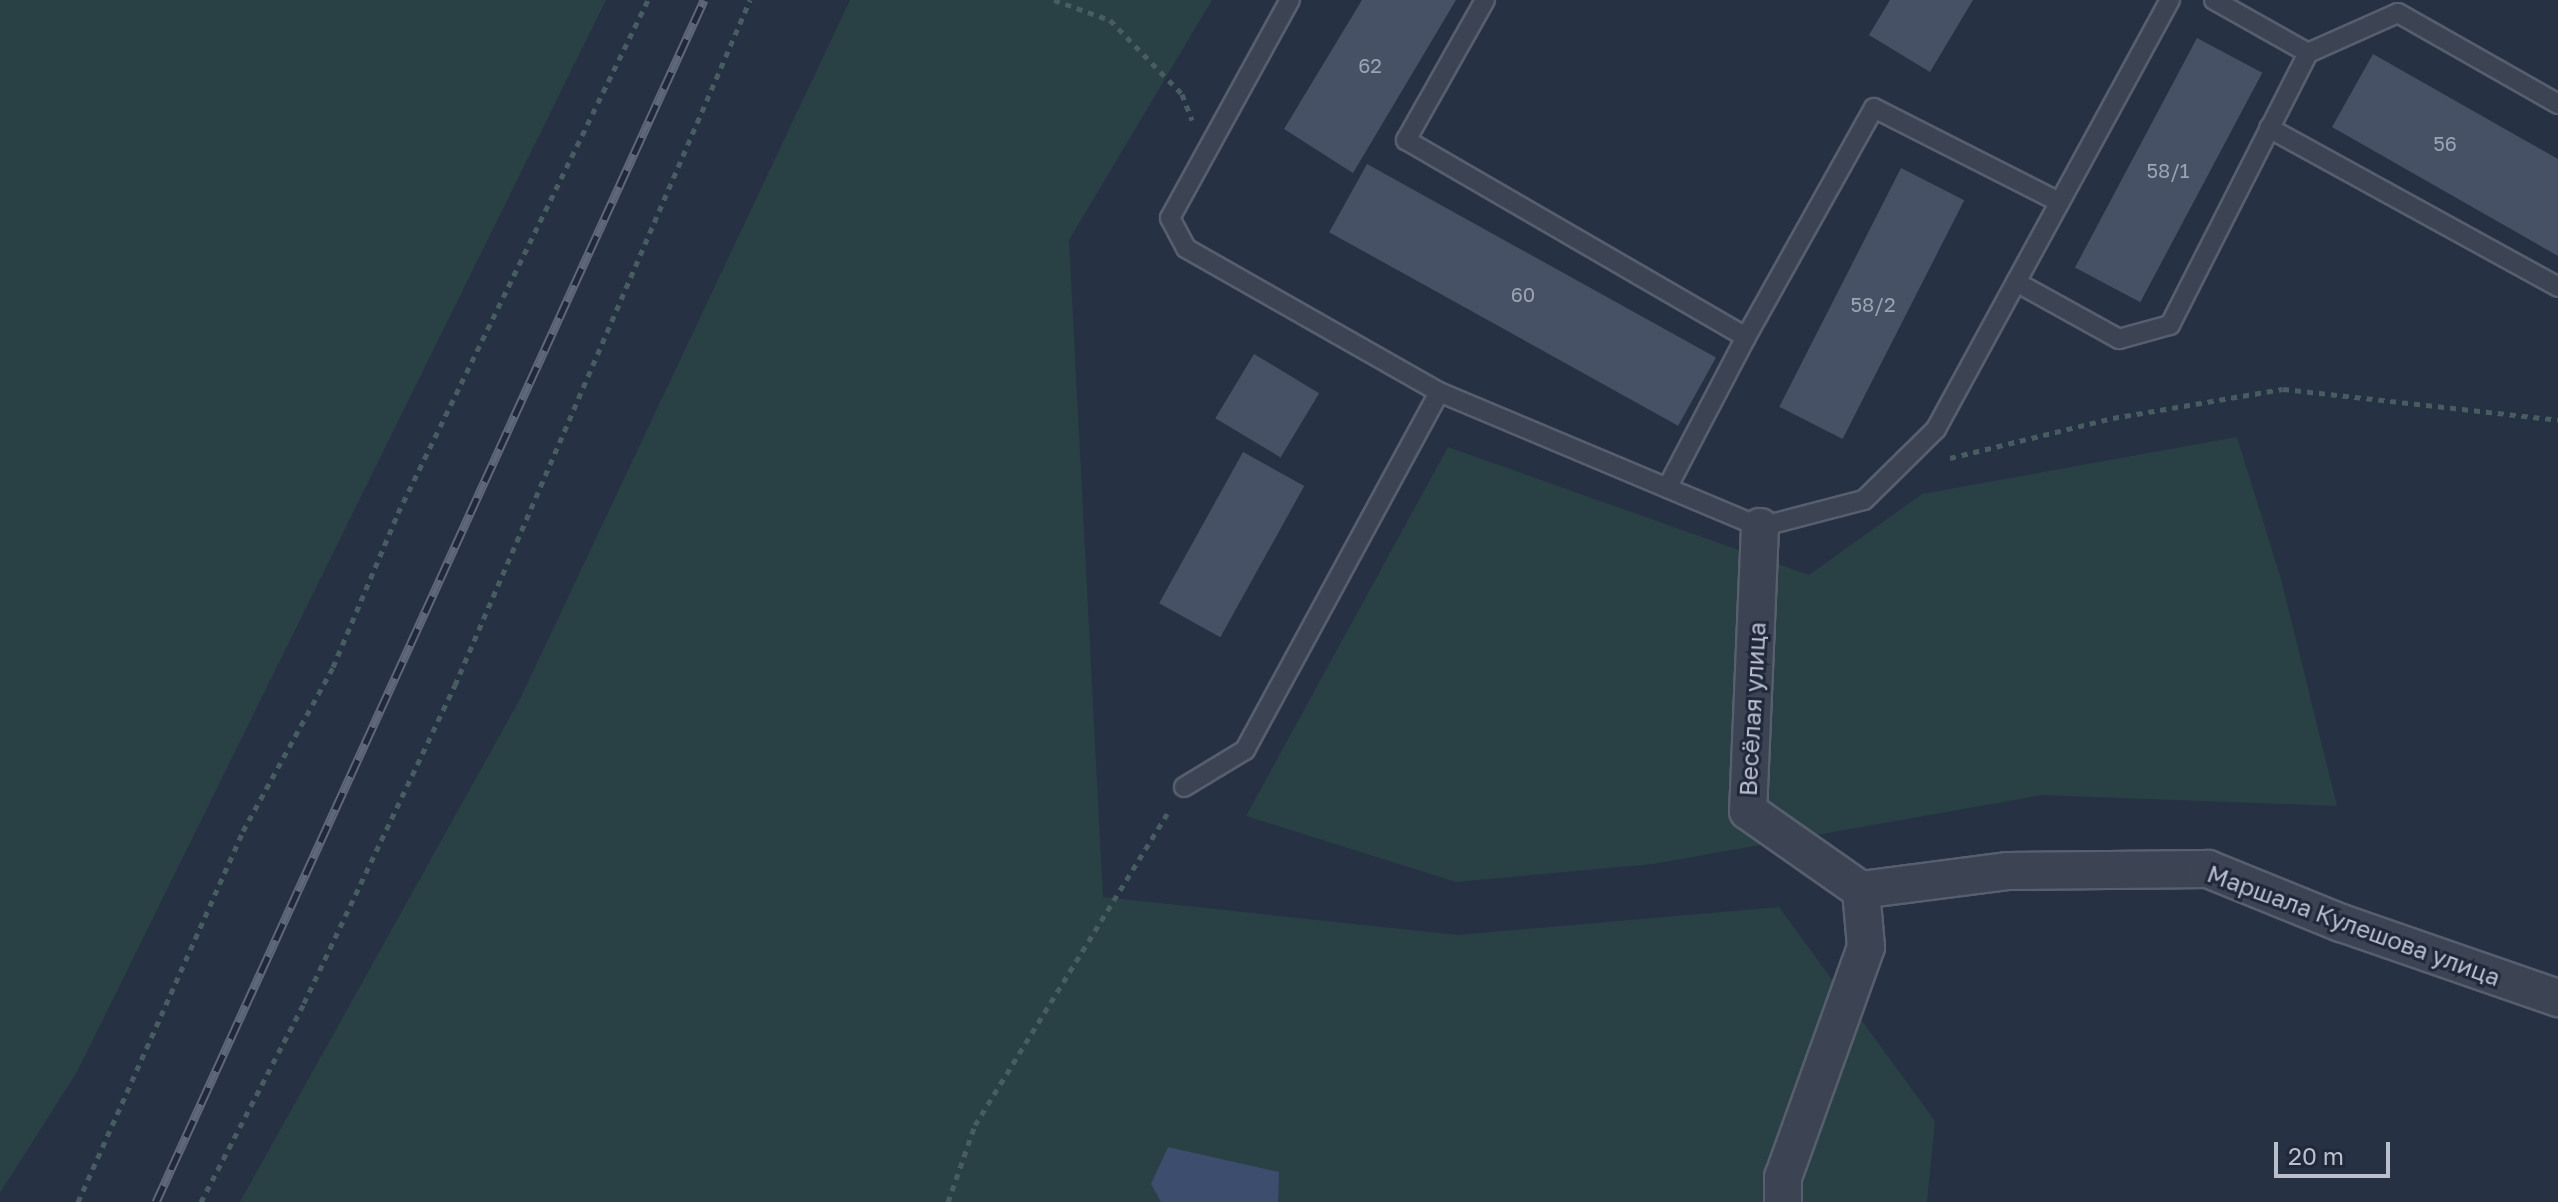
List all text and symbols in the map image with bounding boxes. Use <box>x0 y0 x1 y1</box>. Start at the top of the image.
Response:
house number: 62 <box>1358 53 1382 77</box>
house number: 56 <box>2433 131 2457 155</box>
house number: 58/1 <box>2146 158 2190 182</box>
house number: 60 <box>1511 282 1535 306</box>
house number: 58/2 <box>1851 292 1895 316</box>
street label: Весёлая улица <box>1733 621 1771 797</box>
street label: Маршала Кулешова улица <box>2204 859 2504 991</box>
scale bar <box>2278 1126 2394 1176</box>
text: 20 m <box>2288 1141 2344 1170</box>

